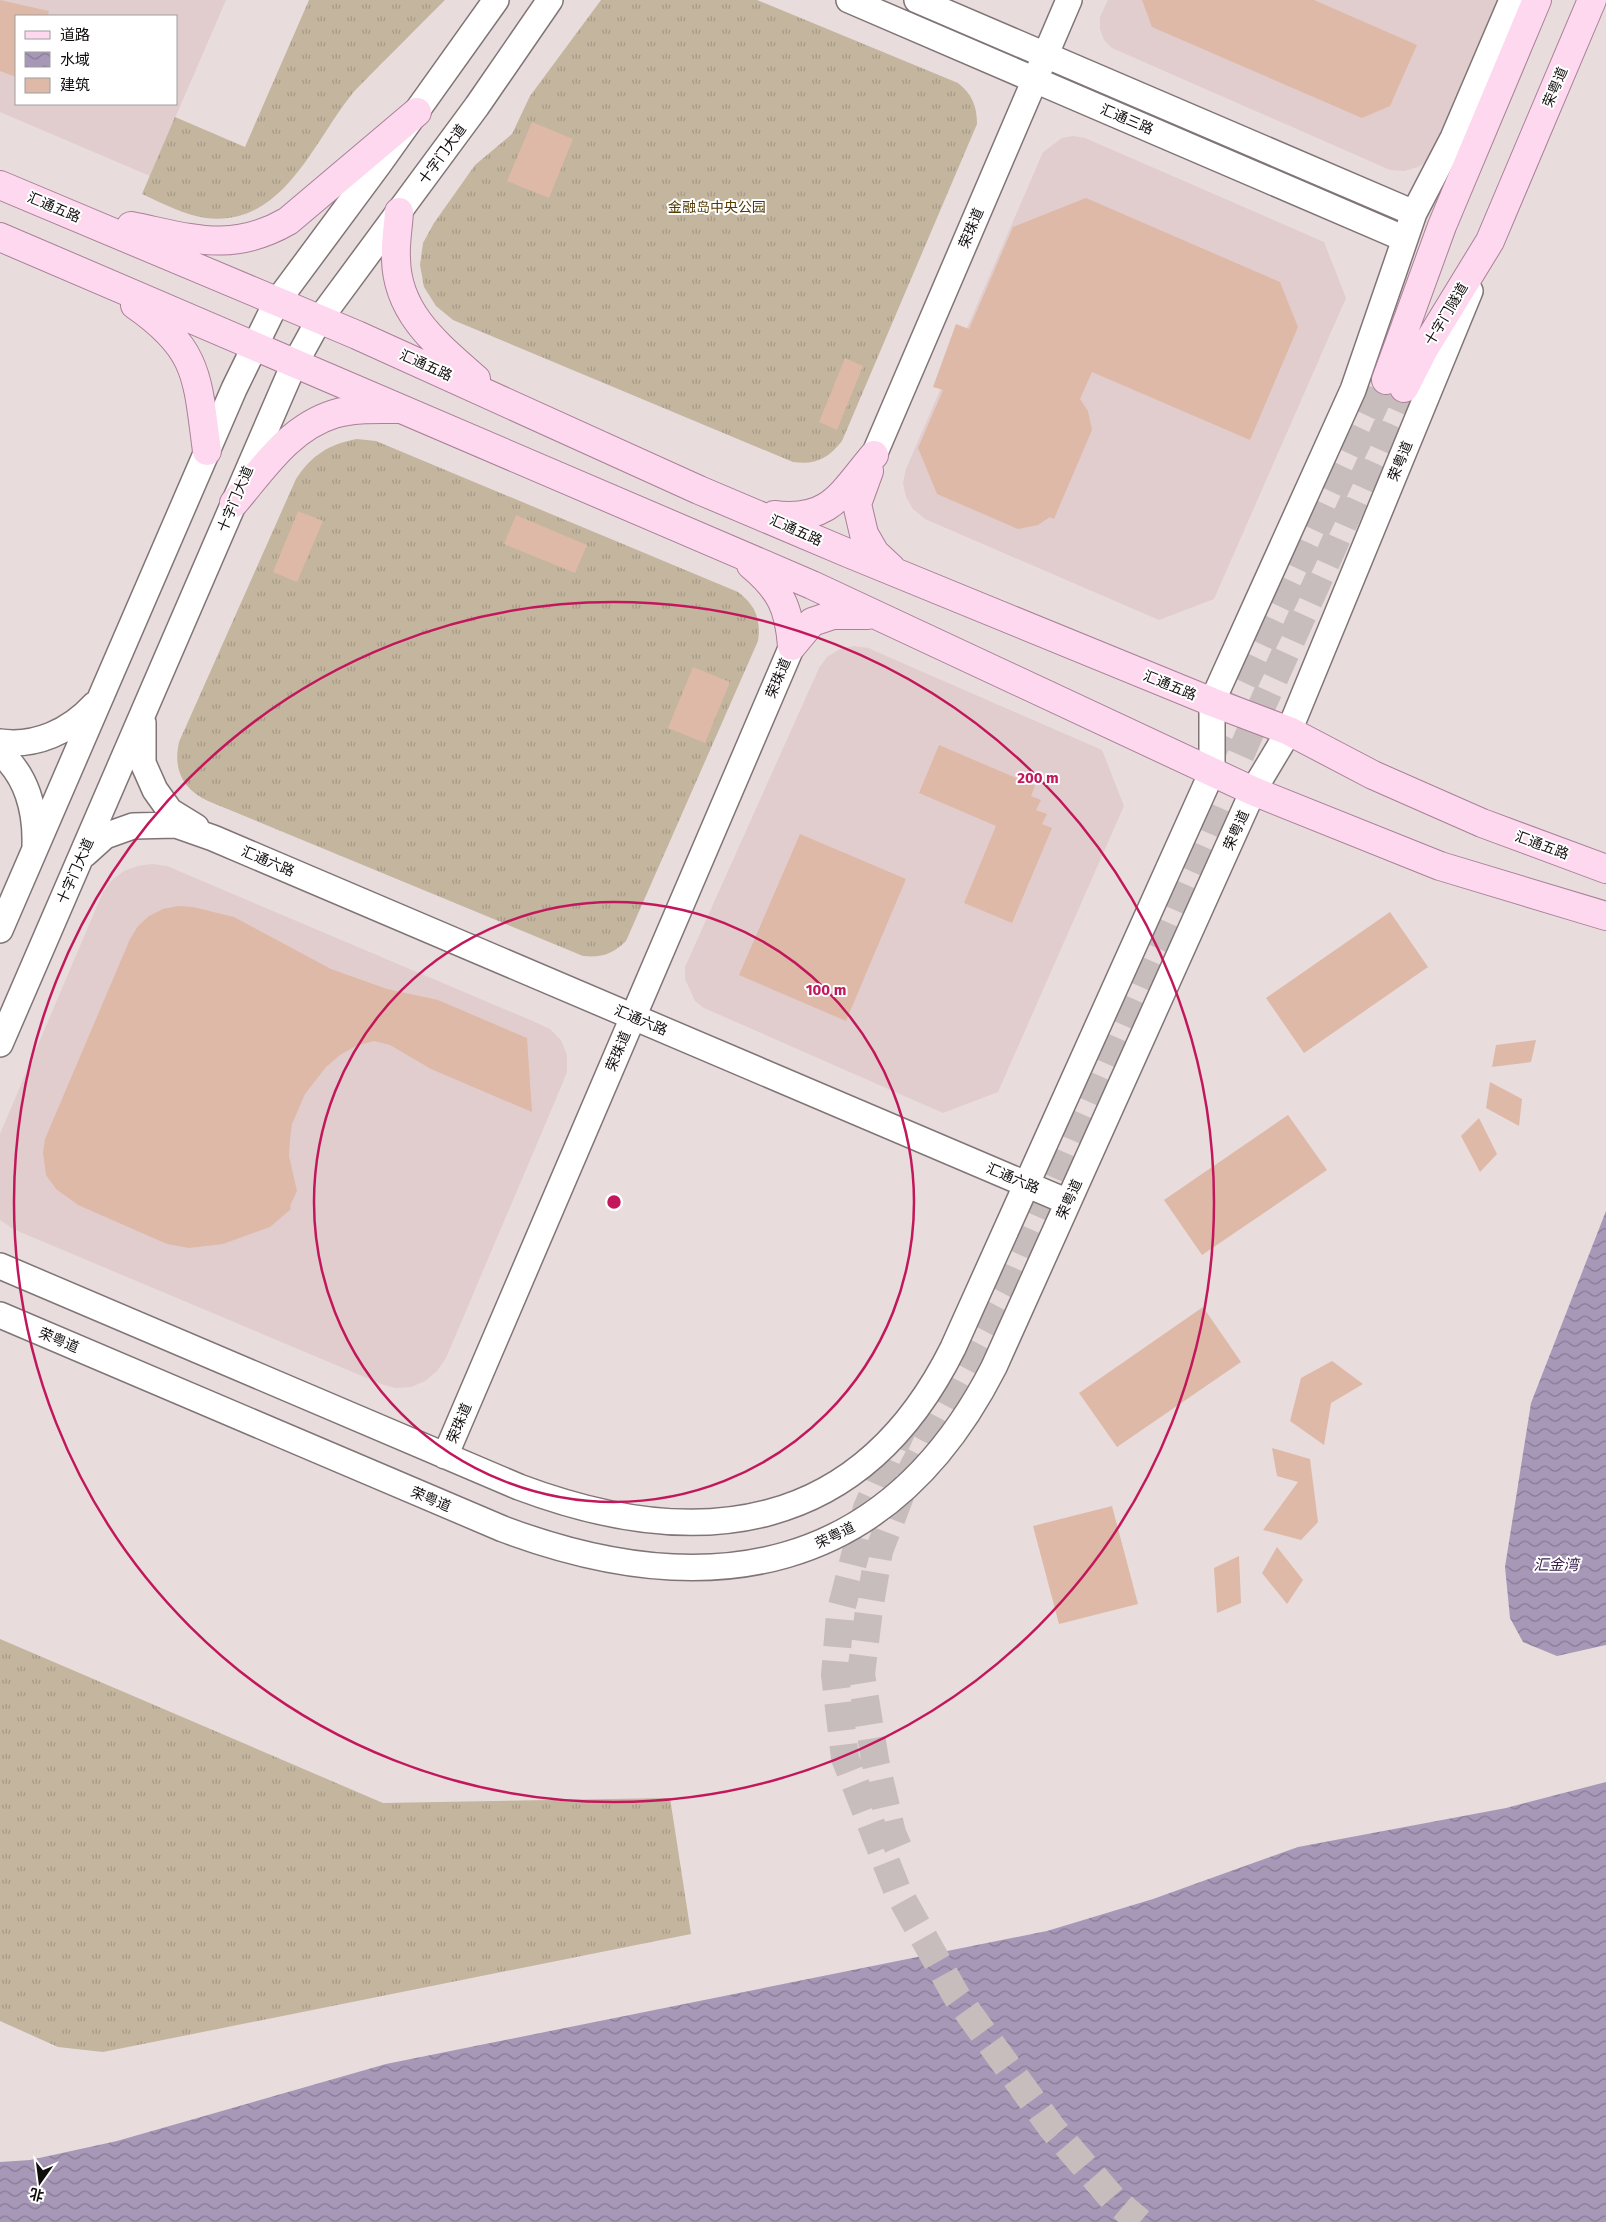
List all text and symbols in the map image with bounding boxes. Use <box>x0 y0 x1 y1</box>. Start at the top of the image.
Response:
legend <box>15 15 178 105</box>
text: 道路 <box>60 26 90 44</box>
text: 水域 <box>60 51 90 69</box>
street label: 荣粤道 <box>1539 65 1571 110</box>
text: 建筑 <box>60 76 90 94</box>
street label: 汇通三路 <box>1098 101 1156 138</box>
street label: 十字门大道 <box>415 121 470 188</box>
street label: 汇通五路 <box>25 189 83 226</box>
park label: 金融岛中央公园 <box>668 199 766 216</box>
street label: 荣珠道 <box>955 206 987 251</box>
street label: 十字门隧道 <box>1421 280 1472 349</box>
street label: 汇通五路 <box>397 346 455 385</box>
street label: 荣粤道 <box>1385 439 1416 484</box>
street label: 十字门大道 <box>214 464 257 535</box>
street label: 汇通五路 <box>767 511 825 550</box>
street label: 荣珠道 <box>762 656 794 701</box>
street label: 汇通五路 <box>1141 667 1199 704</box>
text: 200 m <box>1017 769 1059 787</box>
street label: 荣粤道 <box>1220 808 1253 853</box>
street label: 汇通五路 <box>1513 828 1571 863</box>
street label: 十字门大道 <box>53 836 97 907</box>
street label: 汇通六路 <box>239 843 297 880</box>
text: 100 m <box>806 981 846 999</box>
street label: 汇通六路 <box>612 1002 670 1039</box>
street label: 荣珠道 <box>602 1029 634 1074</box>
street label: 汇通六路 <box>984 1160 1042 1197</box>
street label: 荣粤道 <box>1053 1177 1086 1222</box>
centre of rings <box>605 1193 623 1211</box>
street label: 荣粤道 <box>36 1324 81 1356</box>
street label: 荣珠道 <box>443 1401 475 1446</box>
street label: 荣粤道 <box>408 1483 453 1515</box>
street label: 荣粤道 <box>813 1519 858 1552</box>
water label: 汇金湾 <box>1533 1556 1581 1574</box>
north arrow <box>15 2157 65 2207</box>
text: 北 <box>28 2184 46 2204</box>

